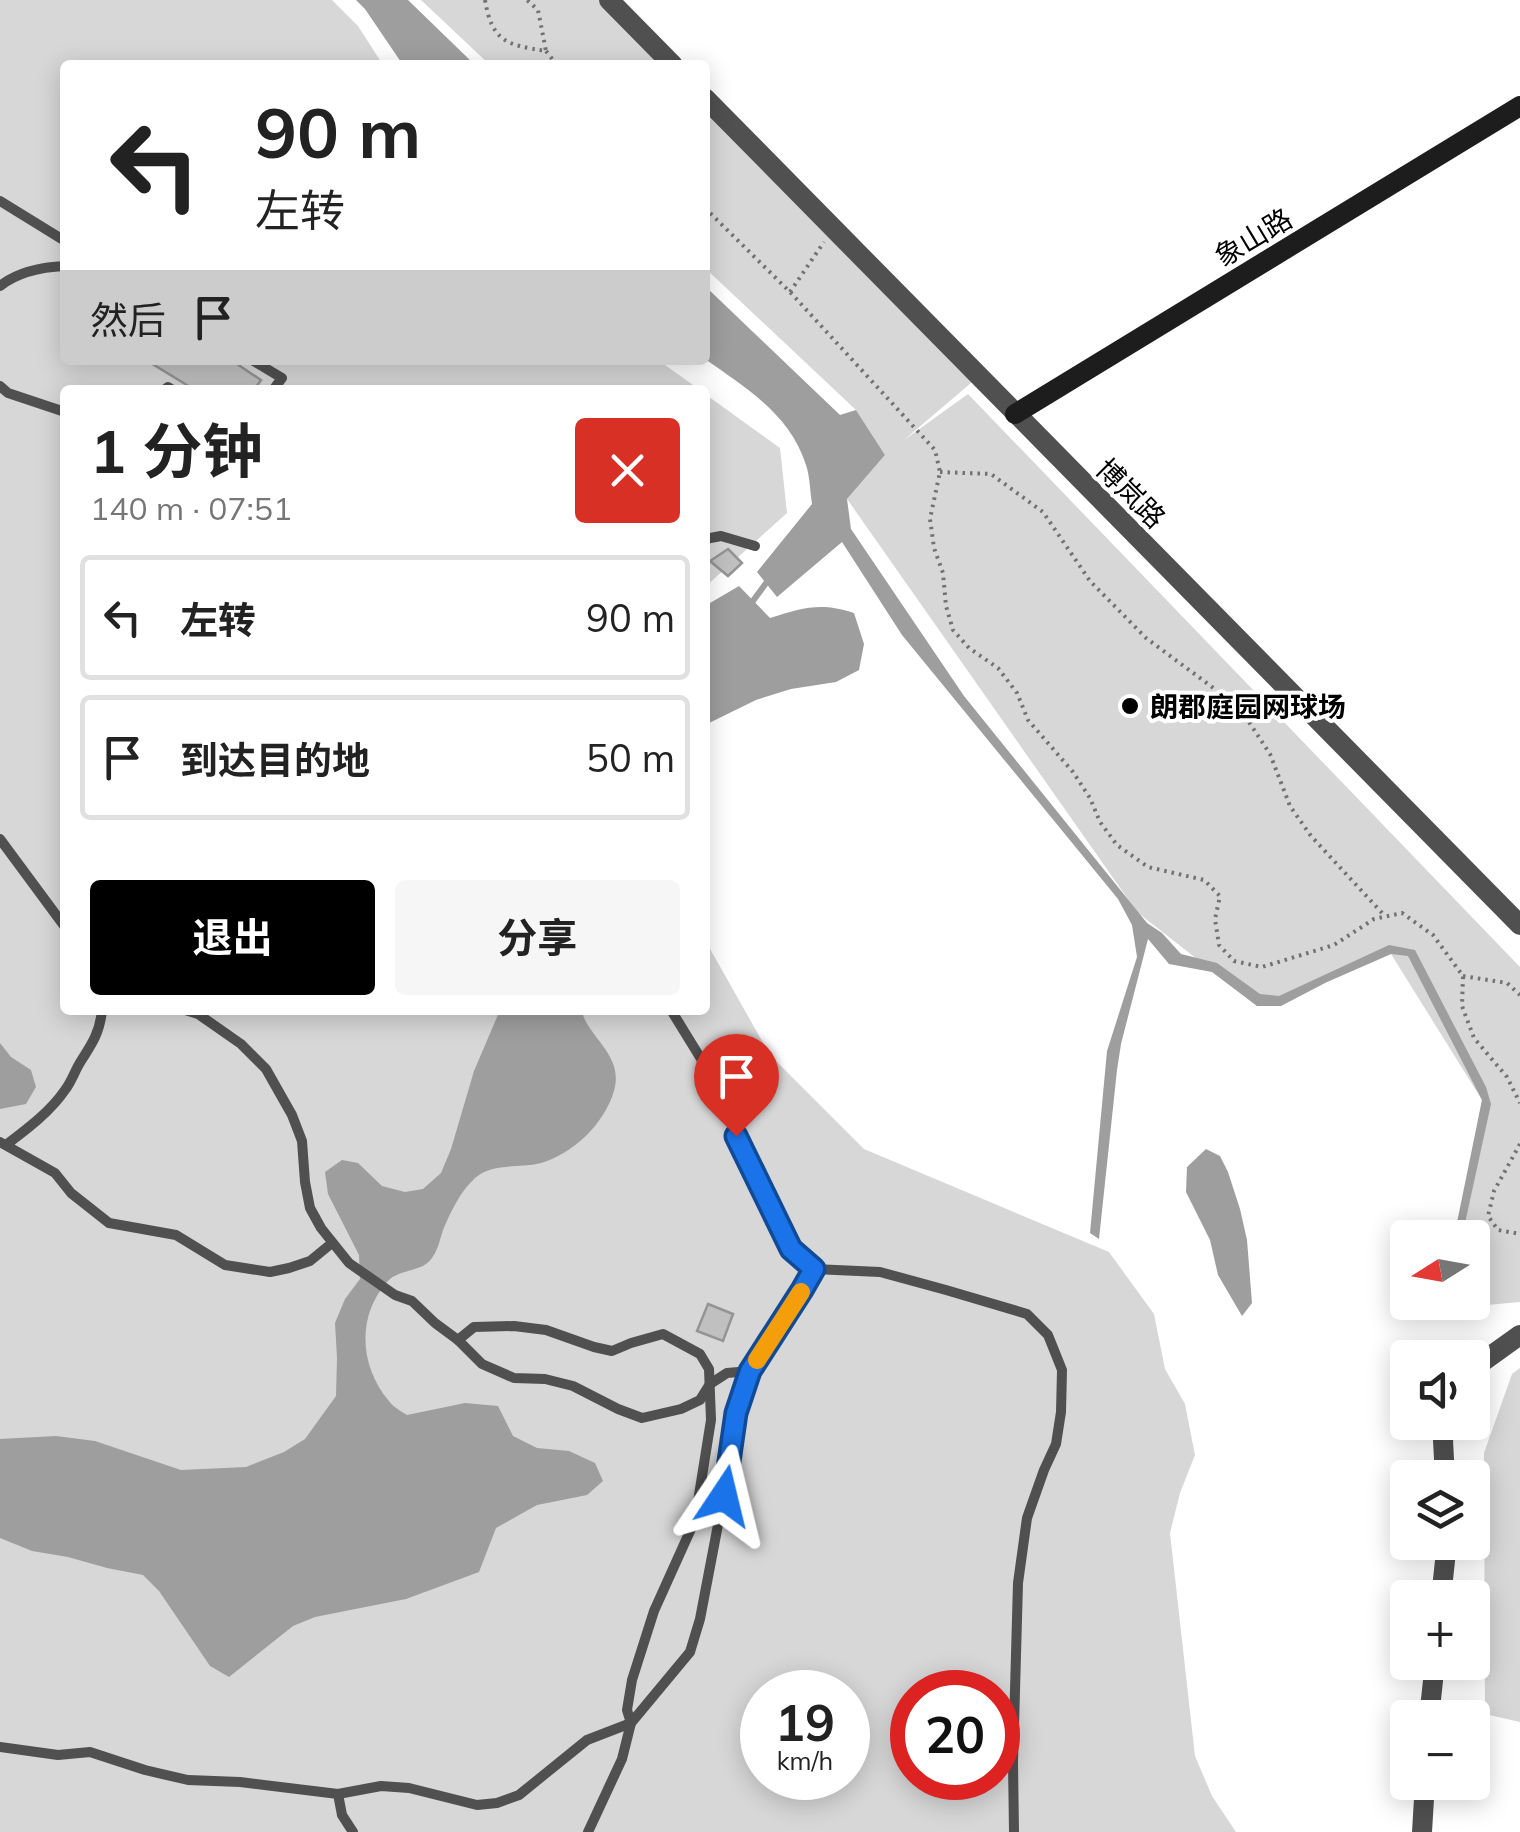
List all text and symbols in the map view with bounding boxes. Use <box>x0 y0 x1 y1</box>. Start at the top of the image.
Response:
text: 90 m <box>255 88 421 176</box>
icon: left <box>90 100 220 230</box>
text: 左转 <box>255 182 345 238</box>
street label: 象山路 <box>1208 200 1298 274</box>
icon: arrive <box>186 290 241 345</box>
text: 然后 <box>90 296 166 344</box>
text: 1 分钟 <box>90 413 262 488</box>
button: close <box>575 418 680 523</box>
street label: 博岚路 <box>1089 451 1173 535</box>
text: 140 m · 07:51 <box>90 488 292 528</box>
icon: left <box>95 590 150 645</box>
text: 90 m <box>586 594 675 642</box>
text: 左转 <box>180 596 256 644</box>
place label: 朗郡庭园网球场 <box>1150 689 1346 724</box>
marker: 朗郡庭园网球场 <box>1119 695 1141 717</box>
icon: arrive <box>95 730 150 785</box>
text: 50 m <box>586 734 675 782</box>
text: 到达目的地 <box>180 736 370 784</box>
button: 退出 <box>90 880 375 995</box>
button: 分享 <box>395 880 680 995</box>
pin <box>694 1034 779 1137</box>
icon: arrive <box>709 1049 764 1104</box>
north arrow <box>1390 1220 1490 1320</box>
map controls <box>1390 1220 1490 1800</box>
button: sound <box>1390 1340 1490 1440</box>
position arrow <box>672 1444 776 1548</box>
button: layers <box>1390 1460 1490 1560</box>
button: + <box>1390 1580 1490 1680</box>
speed limit sign: 20 <box>890 1670 1020 1800</box>
text: 19 <box>775 1691 835 1754</box>
button: − <box>1390 1700 1490 1800</box>
text: km/h <box>777 1745 833 1776</box>

